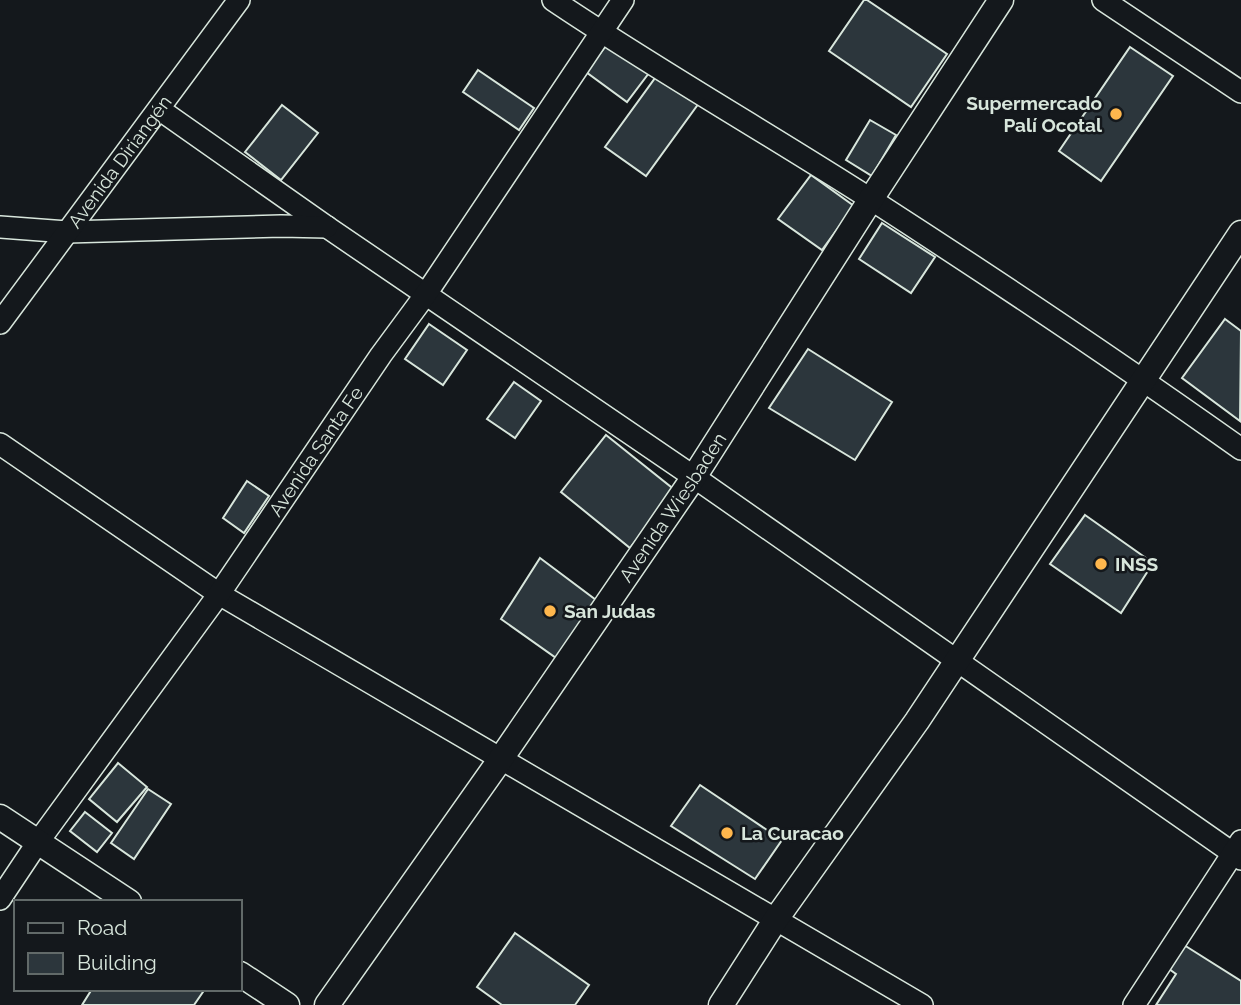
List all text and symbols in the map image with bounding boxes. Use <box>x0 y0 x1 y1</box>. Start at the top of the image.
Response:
street label: Avenida Diriangén <box>63 91 176 232</box>
place label: Supermercado Palí Ocotal <box>966 92 1103 136</box>
marker: Supermercado Palí Ocotal <box>1108 106 1124 122</box>
street label: Avenida Santa Fe <box>264 382 367 520</box>
street label: Avenida Wiesbaden <box>614 428 730 586</box>
place label: INSS <box>1115 553 1159 575</box>
marker: INSS <box>1093 556 1109 572</box>
place label: San Judas <box>564 600 656 622</box>
marker: San Judas <box>542 603 558 619</box>
place label: La Curacao <box>741 822 844 844</box>
marker: La Curacao <box>719 825 735 841</box>
legend <box>14 900 242 991</box>
text: Road <box>77 915 127 940</box>
text: Building <box>77 950 157 975</box>

